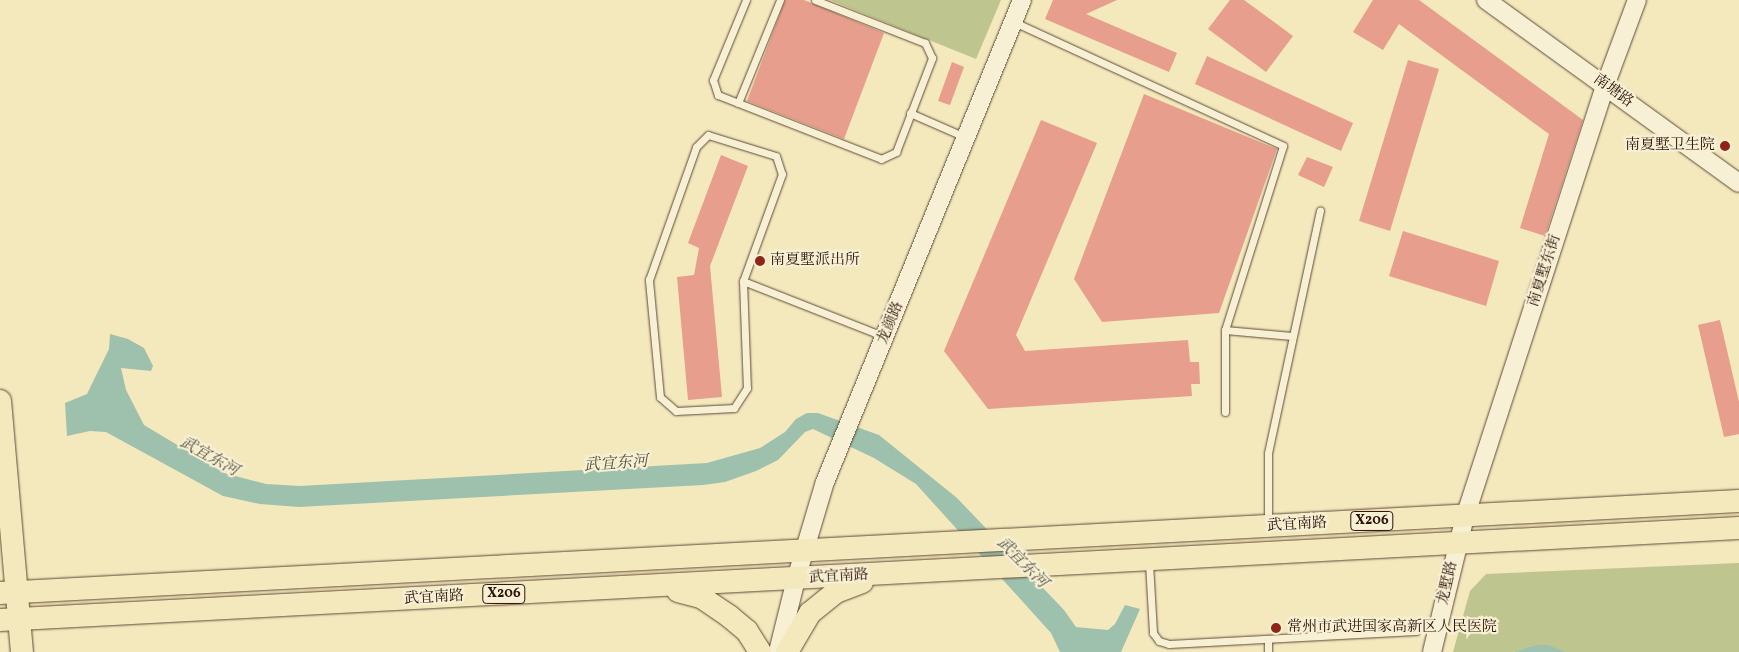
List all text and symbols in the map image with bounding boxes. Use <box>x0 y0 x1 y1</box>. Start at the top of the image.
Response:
street label: 南塘路 <box>1590 70 1636 112</box>
place label: 南夏墅卫生院 <box>1625 137 1715 155</box>
marker: 南夏墅卫生院 <box>1719 140 1731 152</box>
street label: 南夏墅东街 <box>1525 233 1565 309</box>
place label: 南夏墅派出所 <box>770 252 860 270</box>
marker: 南夏墅派出所 <box>754 255 766 267</box>
street label: 龙颜路 <box>874 299 908 347</box>
water label: 武宜东河 <box>176 433 242 481</box>
water label: 武宜东河 <box>583 452 649 476</box>
road number: X206 <box>1350 510 1394 532</box>
street label: 武宜南路 <box>1267 514 1327 536</box>
water label: 武宜东河 <box>993 534 1051 592</box>
street label: 龙墅路 <box>1434 559 1462 607</box>
street label: 武宜南路 <box>809 566 869 588</box>
road number: X206 <box>482 582 526 606</box>
street label: 武宜南路 <box>404 587 464 609</box>
place label: 常州市武进国家高新区人民医院 <box>1287 619 1497 637</box>
marker: 常州市武进国家高新区人民医院 <box>1269 621 1283 635</box>

